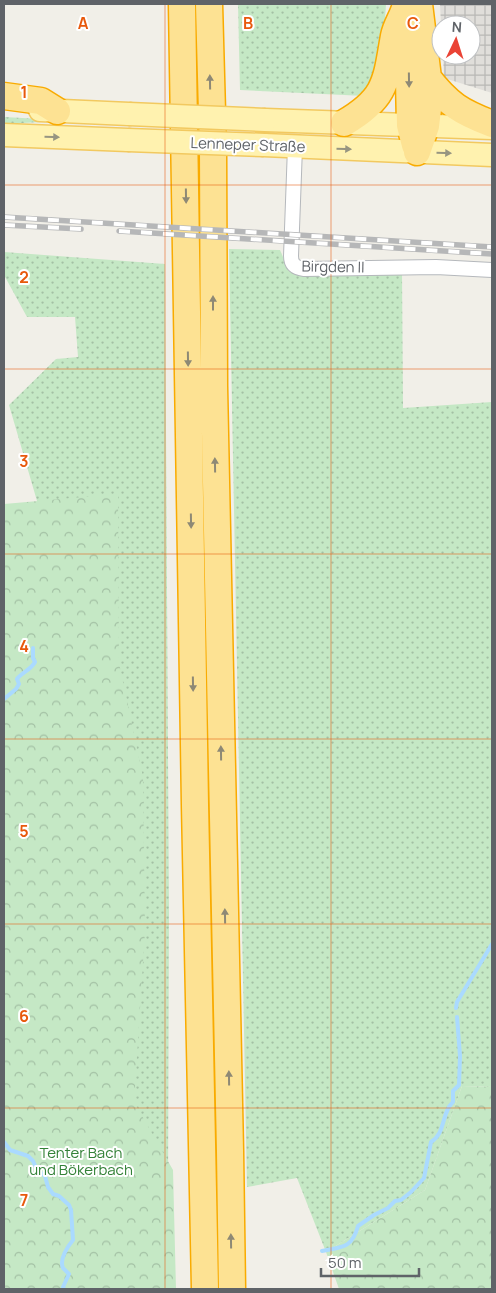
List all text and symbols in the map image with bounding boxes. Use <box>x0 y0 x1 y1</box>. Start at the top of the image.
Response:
text: A <box>78 12 89 34</box>
text: B <box>243 12 253 34</box>
text: C <box>407 12 419 34</box>
north arrow <box>431 15 481 65</box>
text: N <box>451 17 463 36</box>
one-way arrow <box>405 72 413 88</box>
one-way arrow <box>206 74 214 90</box>
text: 1 <box>20 81 28 103</box>
street label: Lenneper Straße <box>190 132 306 157</box>
one-way arrow <box>45 134 61 142</box>
one-way arrow <box>336 145 352 153</box>
one-way arrow <box>436 149 452 157</box>
one-way arrow <box>183 189 191 205</box>
street label: Birgden II <box>301 255 365 278</box>
text: 2 <box>19 266 29 288</box>
one-way arrow <box>209 295 217 311</box>
one-way arrow <box>185 351 193 367</box>
text: 3 <box>19 450 29 472</box>
one-way arrow <box>211 457 219 473</box>
one-way arrow <box>187 513 195 529</box>
text: 4 <box>19 635 29 657</box>
one-way arrow <box>190 676 198 692</box>
one-way arrow <box>217 745 225 761</box>
text: 5 <box>19 820 29 842</box>
one-way arrow <box>220 907 228 923</box>
text: 6 <box>19 1005 29 1027</box>
one-way arrow <box>224 1070 232 1086</box>
park label: Tenter Bach und Bökerbach <box>29 1142 133 1180</box>
text: 7 <box>20 1189 28 1211</box>
one-way arrow <box>227 1232 235 1248</box>
scale bar <box>321 1246 418 1278</box>
text: 50 m <box>328 1252 362 1273</box>

